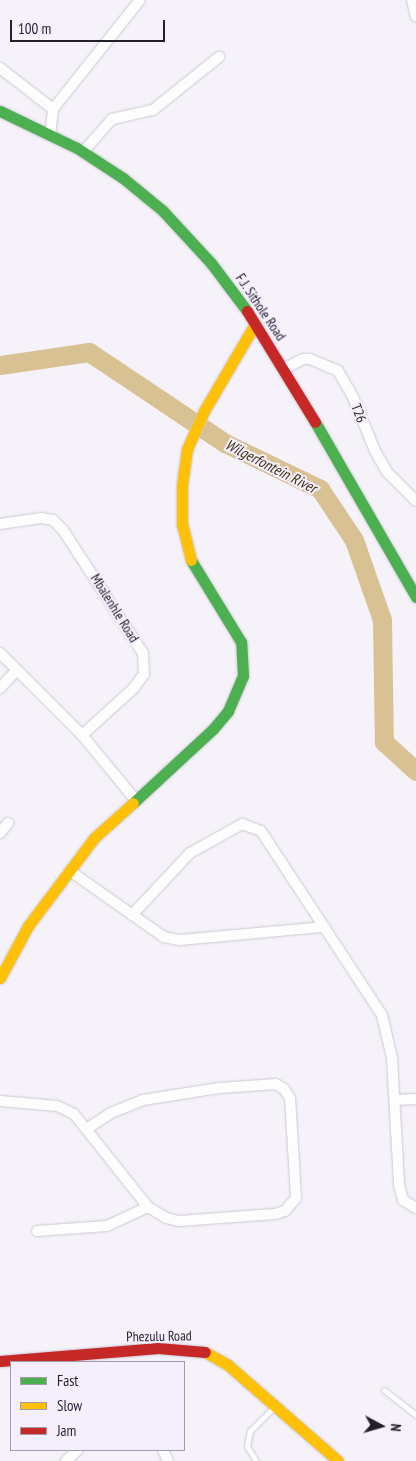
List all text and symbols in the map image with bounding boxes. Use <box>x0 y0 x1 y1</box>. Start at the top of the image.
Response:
scale bar <box>12 10 168 42</box>
text: 100 m <box>18 19 51 38</box>
street label: F.J. Sithole Road <box>232 270 290 344</box>
street label: T26 <box>348 401 370 425</box>
water label: Wilgerfontein River <box>222 435 320 497</box>
street label: Mbalenhle Road <box>87 571 143 645</box>
street label: Phezulu Road <box>126 1327 192 1345</box>
legend <box>10 1361 185 1451</box>
text: Fast <box>57 1371 78 1390</box>
text: Slow <box>57 1396 82 1415</box>
north arrow <box>356 1401 406 1451</box>
text: Jam <box>57 1421 76 1440</box>
text: N <box>387 1423 405 1432</box>

